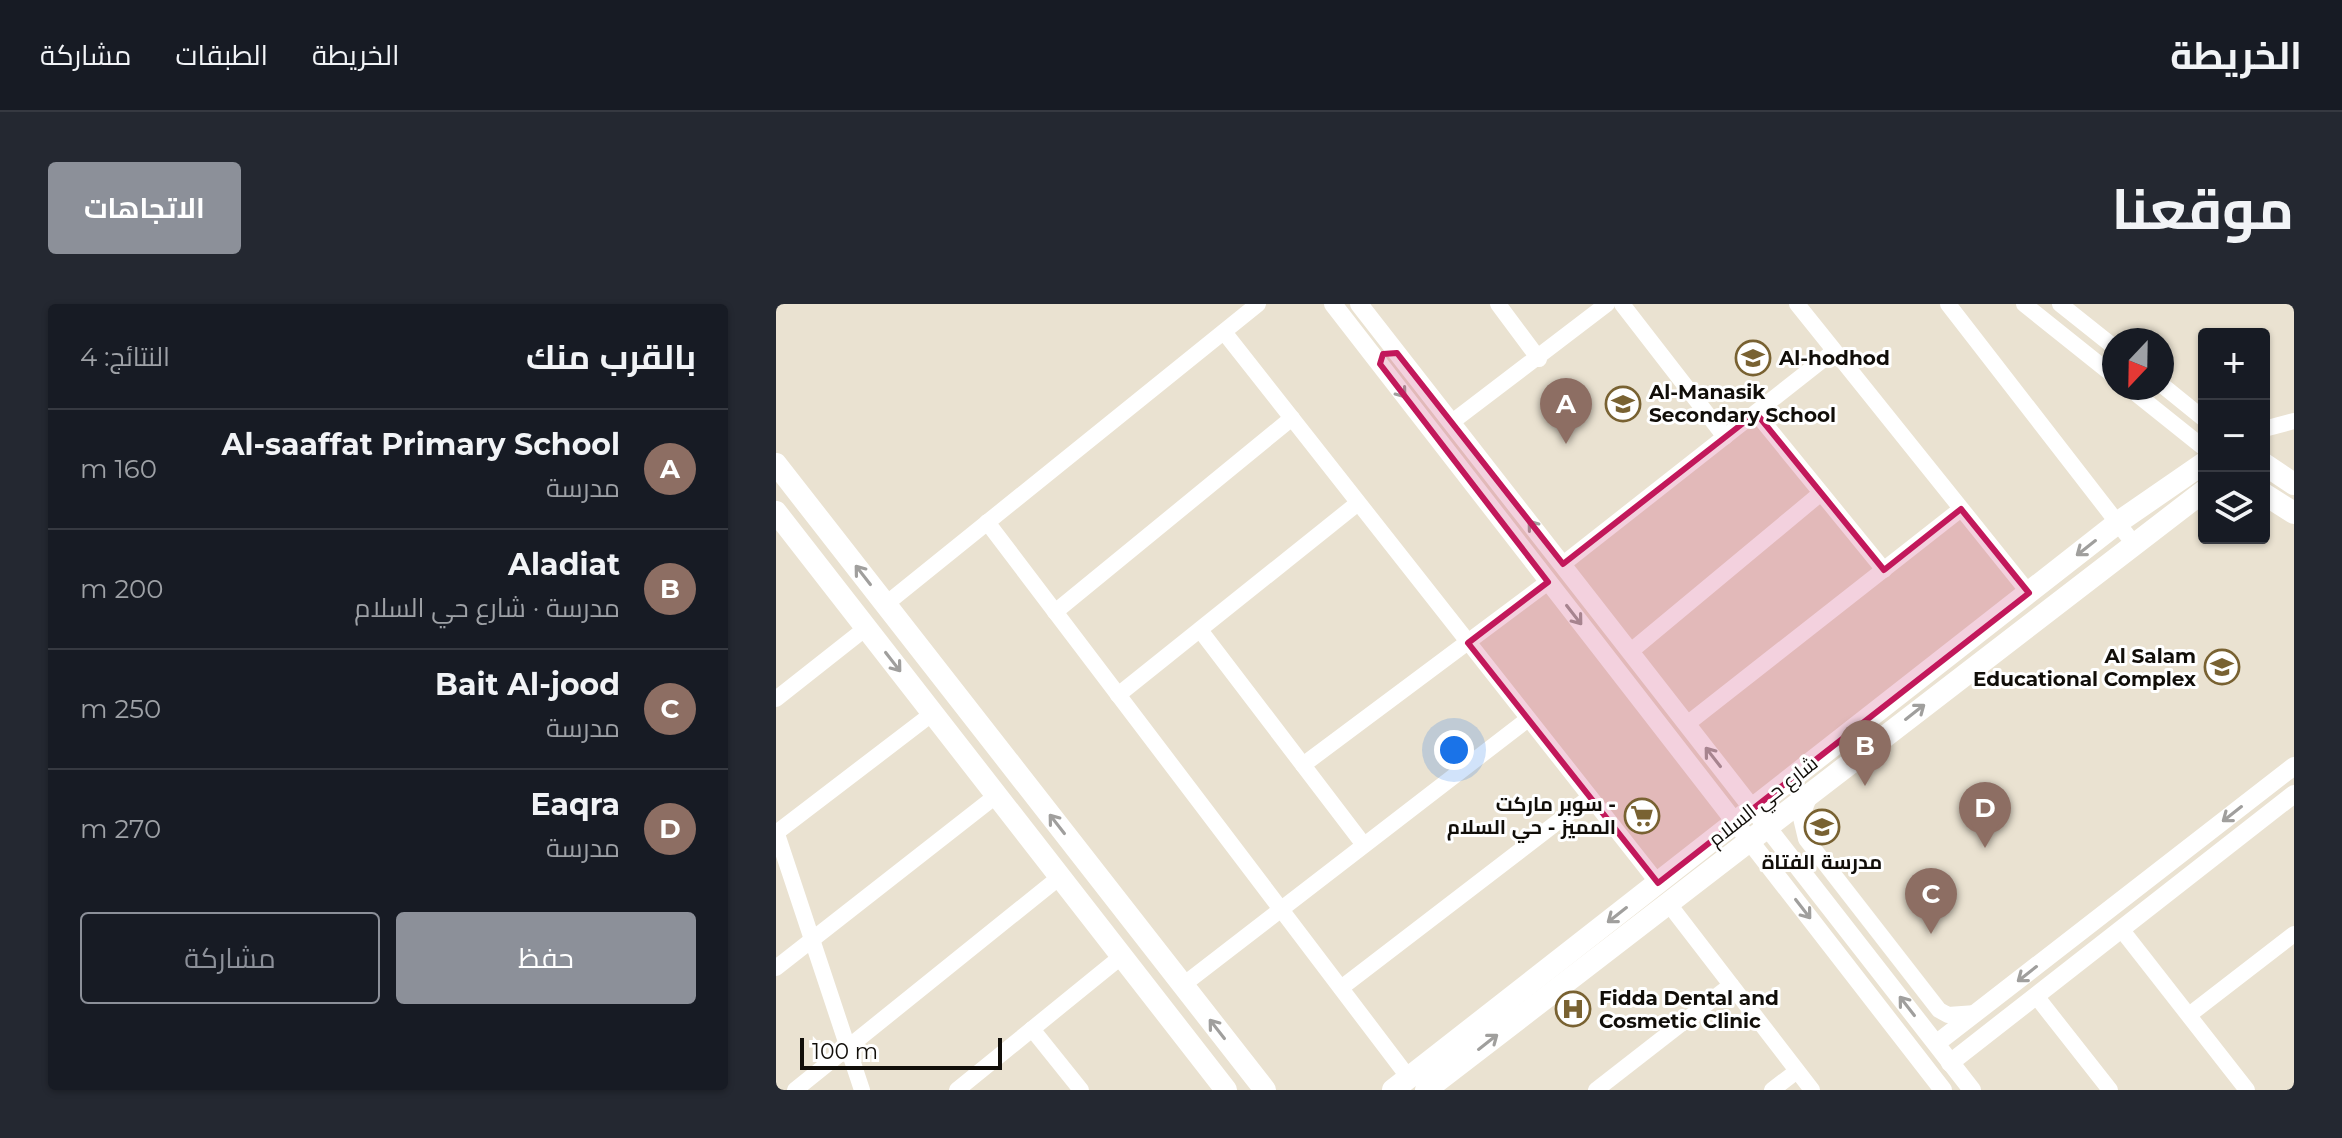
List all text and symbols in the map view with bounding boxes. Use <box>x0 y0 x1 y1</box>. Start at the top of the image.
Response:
text: الخريطة <box>2170 32 2302 79</box>
text: مشاركة <box>40 38 131 72</box>
text: الطبقات <box>175 38 268 72</box>
text: الخريطة <box>312 38 399 72</box>
button: الاتجاهات <box>48 162 241 254</box>
text: موقعنا <box>2111 175 2294 243</box>
north arrow <box>2102 328 2174 400</box>
map controls <box>2198 328 2270 544</box>
button: + <box>2198 328 2270 400</box>
text: بالقرب منك <box>526 336 696 378</box>
school or university icon: Al-hodhod <box>1734 339 1772 377</box>
text: النتائج: 4 <box>80 341 170 373</box>
place label: Al-hodhod <box>1778 346 1890 370</box>
one-way arrow <box>1389 377 1406 398</box>
pin: A <box>1540 378 1592 444</box>
place label: Al-Manasik Secondary School <box>1648 380 1836 427</box>
school or university icon: Al-Manasik Secondary School <box>1604 385 1642 423</box>
button: − <box>2198 400 2270 472</box>
text: Al-saaffat Primary School <box>221 426 620 463</box>
text: 160 m <box>80 453 157 485</box>
text: A <box>660 453 680 485</box>
text: مدرسة <box>546 472 620 504</box>
button: layers <box>2198 472 2270 544</box>
one-way arrow <box>1527 520 1544 541</box>
one-way arrow <box>2076 539 2097 557</box>
text: Aladiat <box>508 546 620 583</box>
one-way arrow <box>854 565 871 586</box>
text: 200 m <box>80 573 164 605</box>
text: B <box>660 573 680 605</box>
text: مدرسة · شارع حي السلام <box>354 592 620 624</box>
one-way arrow <box>1566 604 1583 625</box>
place label: Al Salam Educational Complex <box>1973 644 2196 691</box>
school or university icon: Al Salam Educational Complex <box>2203 648 2241 686</box>
one-way arrow <box>884 651 901 672</box>
text: Bait Al-jood <box>435 666 620 703</box>
text: 250 m <box>80 693 161 725</box>
text: C <box>661 693 679 725</box>
one-way arrow <box>1904 704 1925 721</box>
text: مدرسة <box>546 712 620 744</box>
pin: B <box>1839 720 1891 786</box>
your location <box>1434 730 1474 770</box>
one-way arrow <box>1704 747 1722 768</box>
street label: شارع حي السلام <box>1704 751 1825 854</box>
pin: D <box>1959 782 2011 848</box>
text: Eaqra <box>530 786 620 823</box>
place label: سوبر ماركت - المميز - حي السلام <box>1447 792 1616 843</box>
supermarket icon: سوبر ماركت - المميز - حي السلام <box>1623 797 1661 835</box>
one-way arrow <box>2222 805 2243 823</box>
school or university icon: مدرسة الفتاة <box>1803 808 1841 846</box>
text: 270 m <box>80 813 161 845</box>
text: D <box>659 813 681 845</box>
one-way arrow <box>1049 814 1066 835</box>
text: مدرسة <box>546 832 620 864</box>
place label: مدرسة الفتاة <box>1762 850 1882 874</box>
pin: C <box>1905 868 1957 934</box>
one-way arrow <box>1794 898 1811 919</box>
one-way arrow <box>1607 907 1628 924</box>
button: مشاركة <box>80 912 380 1004</box>
button: حفظ <box>396 912 696 1004</box>
one-way arrow <box>2017 965 2038 982</box>
place label: Fidda Dental and Cosmetic Clinic <box>1599 986 1779 1033</box>
hospital icon: Fidda Dental and Cosmetic Clinic <box>1554 990 1592 1028</box>
one-way arrow <box>1899 996 1916 1017</box>
one-way arrow <box>1209 1019 1226 1040</box>
scale bar <box>800 1034 1002 1070</box>
one-way arrow <box>1477 1034 1498 1051</box>
text: 100 m <box>812 1038 878 1065</box>

